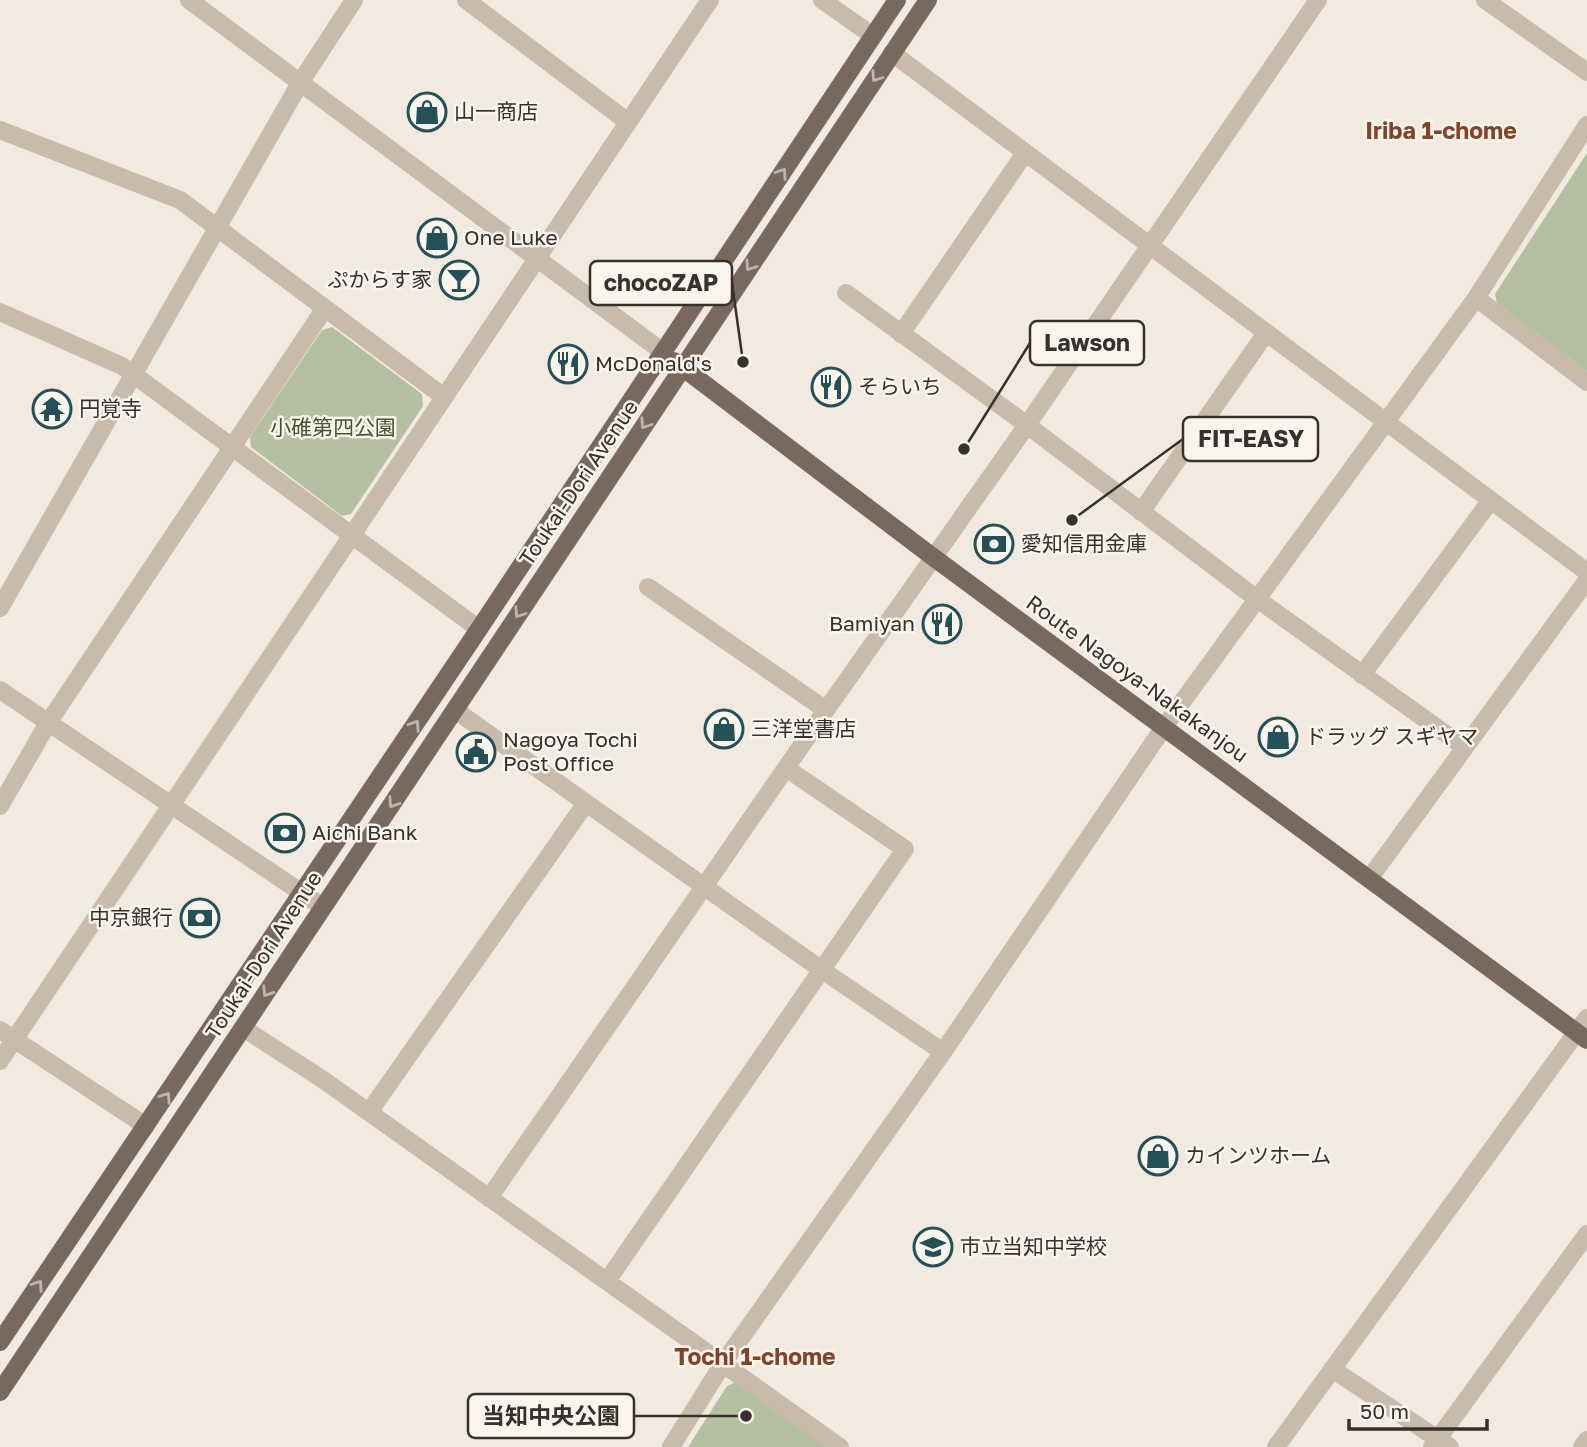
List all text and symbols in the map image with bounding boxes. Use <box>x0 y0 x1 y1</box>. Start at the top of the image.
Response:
one-way arrow <box>872 69 884 82</box>
shop icon: 山一商店 <box>406 91 448 133</box>
place label: 山一商店 <box>454 98 538 124</box>
district label: Iriba 1-chome <box>1365 116 1517 144</box>
one-way arrow <box>774 168 786 181</box>
shop icon: One Luke <box>416 217 458 259</box>
place label: One Luke <box>464 224 558 250</box>
bar icon: ぷからす家 <box>438 259 480 301</box>
one-way arrow <box>745 259 758 272</box>
callout: chocoZAP <box>590 261 732 305</box>
place label: ぷからす家 <box>327 266 432 292</box>
text: chocoZAP <box>604 268 718 296</box>
callout: Lawson <box>1030 321 1144 365</box>
text: Lawson <box>1044 328 1130 356</box>
restaurant icon: McDonald's <box>547 343 589 385</box>
place label: McDonald's <box>595 350 712 376</box>
restaurant icon: そらいち <box>810 366 852 408</box>
place label: そらいち <box>858 373 942 399</box>
temple icon: 円覚寺 <box>31 388 73 430</box>
place label: 円覚寺 <box>79 395 142 421</box>
street label: Toukai-Dori Avenue <box>513 395 643 570</box>
park label: 小碓第四公園 <box>270 414 396 440</box>
one-way arrow <box>641 416 653 429</box>
callout: FIT-EASY <box>1183 417 1318 461</box>
text: FIT-EASY <box>1198 424 1304 452</box>
bank icon: 愛知信用金庫 <box>973 523 1015 565</box>
place label: 愛知信用金庫 <box>1021 530 1147 556</box>
street label: Route Nagoya-Nakakanjou <box>1022 589 1254 767</box>
restaurant icon: Bamiyan <box>921 603 963 645</box>
one-way arrow <box>515 605 527 618</box>
place label: Bamiyan <box>829 610 915 636</box>
shop icon: 三洋堂書店 <box>703 708 745 750</box>
place label: 三洋堂書店 <box>751 715 856 741</box>
shop icon: ドラッグ スギヤマ <box>1257 716 1299 758</box>
one-way arrow <box>406 719 419 732</box>
place label: ドラッグ スギヤマ <box>1305 723 1478 749</box>
place label: Nagoya Tochi Post Office <box>503 726 638 776</box>
public building icon: Nagoya Tochi Post Office <box>455 731 497 773</box>
one-way arrow <box>388 795 401 808</box>
bank icon: Aichi Bank <box>264 812 306 854</box>
place label: Aichi Bank <box>312 819 418 845</box>
street label: Toukai-Dori Avenue <box>199 866 327 1043</box>
bank icon: 中京銀行 <box>179 897 221 939</box>
place label: 中京銀行 <box>89 904 173 930</box>
one-way arrow <box>263 984 275 997</box>
one-way arrow <box>157 1092 170 1105</box>
shop icon: カインツホーム <box>1137 1135 1179 1177</box>
place label: カインツホーム <box>1185 1142 1331 1168</box>
school or university icon: 市立当知中学校 <box>912 1226 954 1268</box>
place label: 市立当知中学校 <box>960 1233 1107 1259</box>
one-way arrow <box>30 1280 43 1293</box>
district label: Tochi 1-chome <box>674 1342 836 1370</box>
scale bar <box>1349 1388 1487 1432</box>
callout: 当知中央公園 <box>468 1394 634 1438</box>
text: 50 m <box>1360 1398 1409 1424</box>
text: 当知中央公園 <box>482 1401 620 1429</box>

